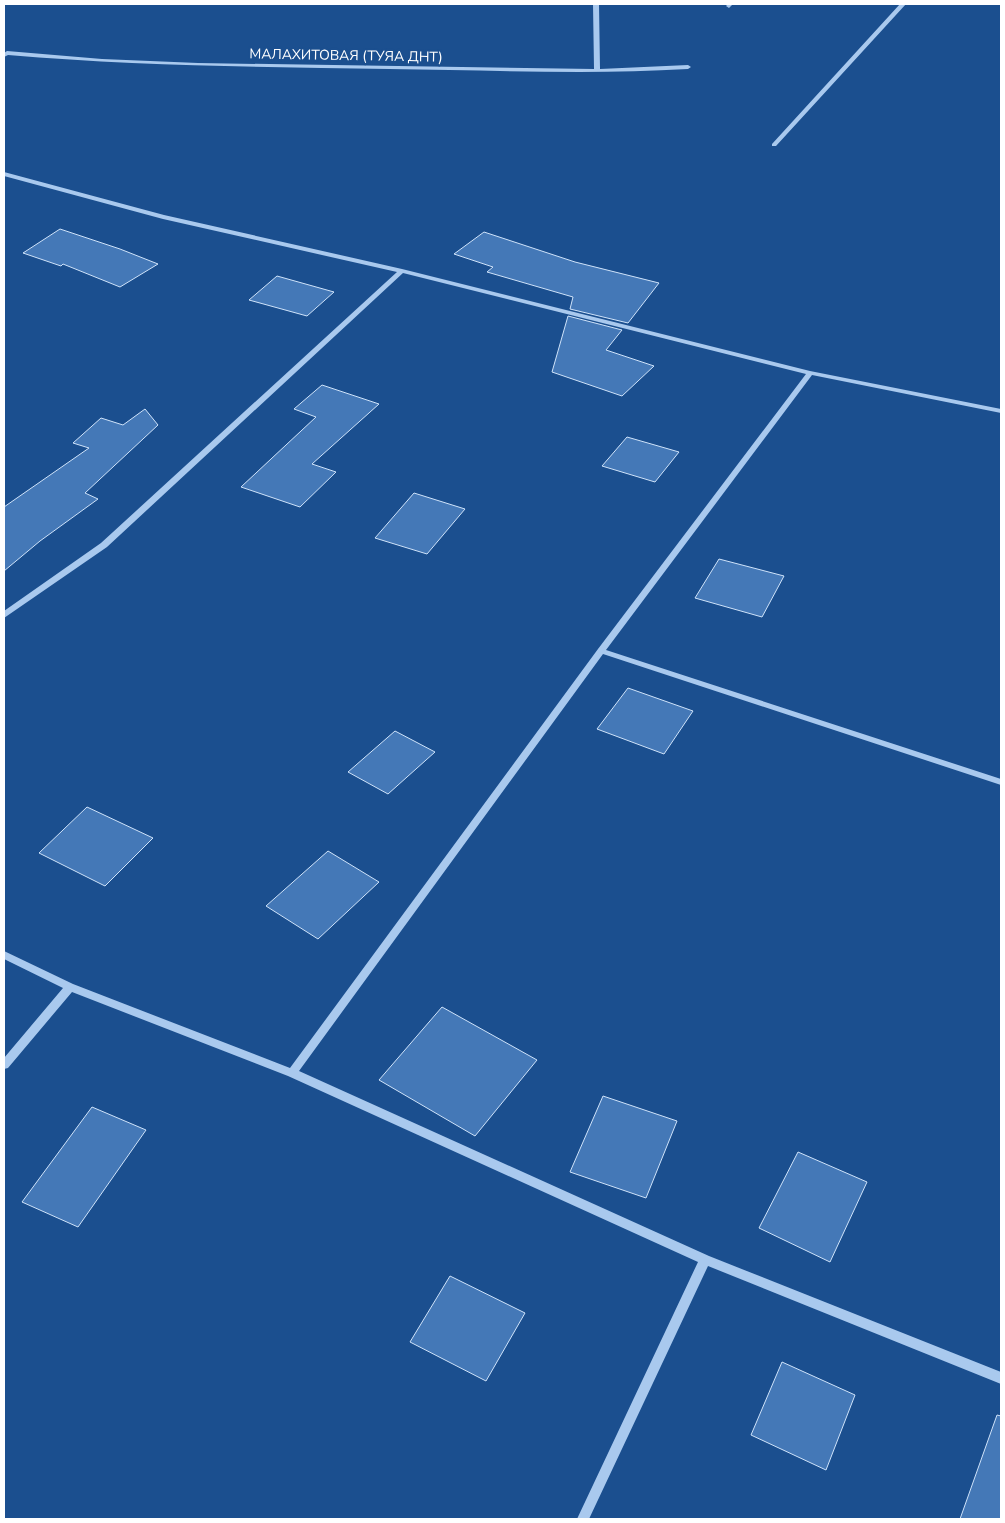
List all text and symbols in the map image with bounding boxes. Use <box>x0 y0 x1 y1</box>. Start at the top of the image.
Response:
street label: МАЛАХИТОВАЯ (ТУЯА ДНТ) <box>249 44 443 67</box>

